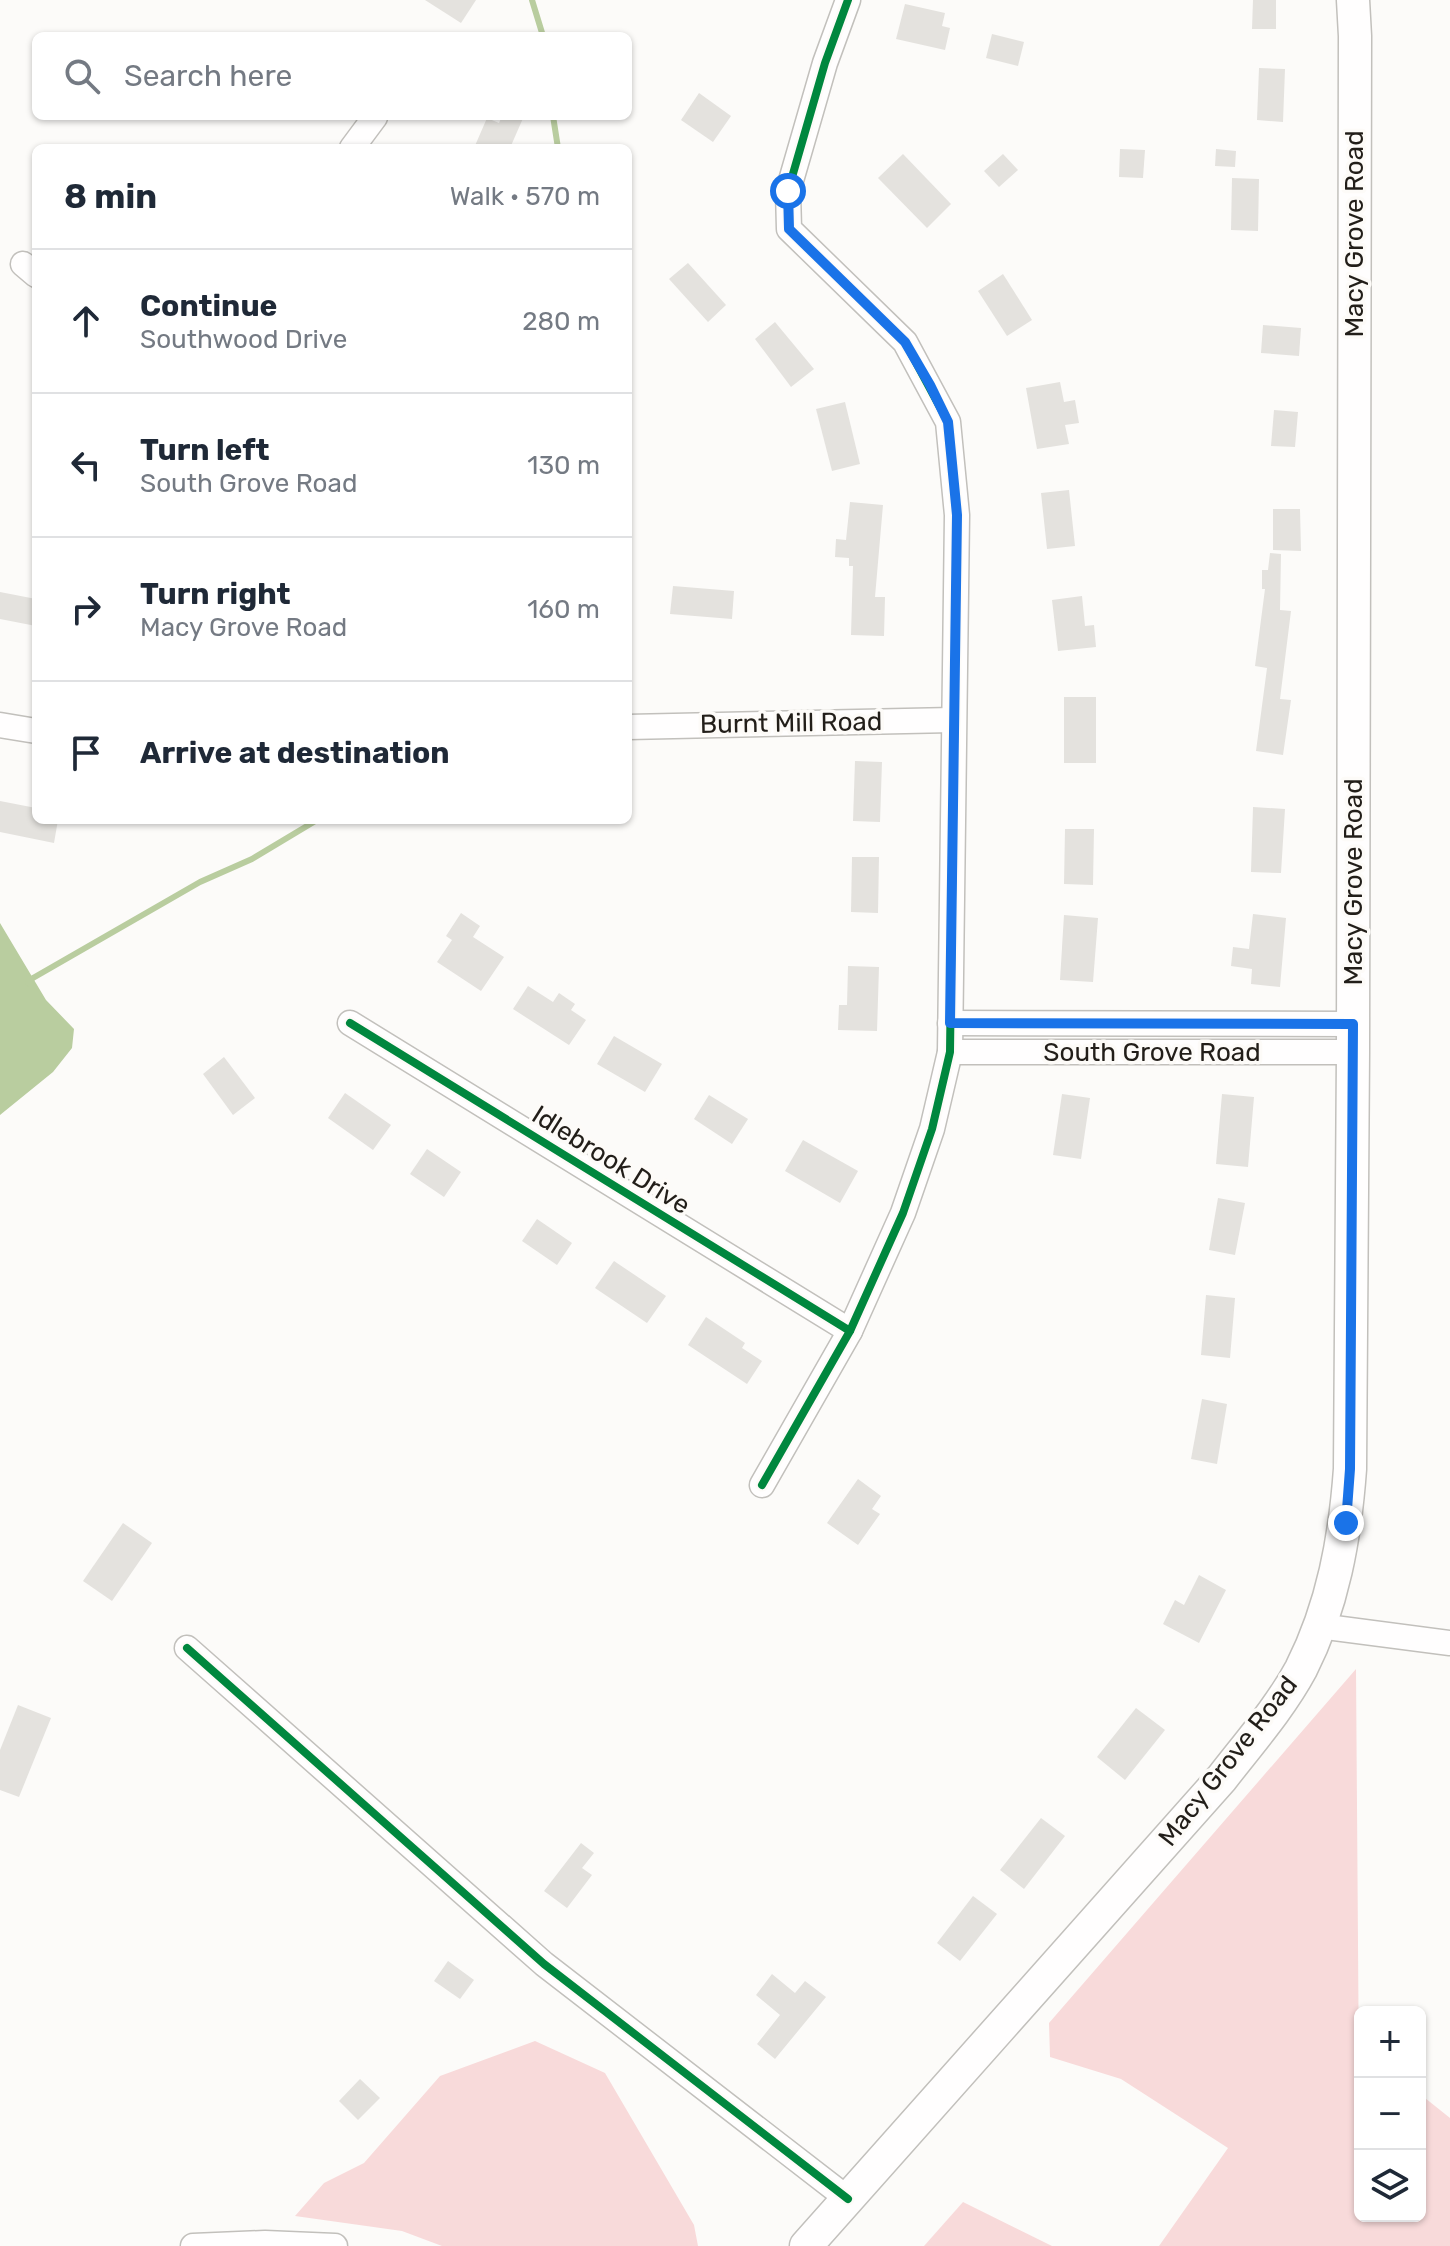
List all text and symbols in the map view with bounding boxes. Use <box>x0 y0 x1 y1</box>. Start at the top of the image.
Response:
search box <box>32 32 632 120</box>
icon: search <box>60 54 104 98</box>
text: Search here <box>124 58 292 94</box>
street label: Macy Grove Road <box>1339 130 1370 338</box>
route start <box>770 173 806 209</box>
text: 8 min <box>64 176 157 217</box>
text: Walk · 570 m <box>450 181 600 212</box>
text: Continue <box>140 288 277 324</box>
icon: ahead <box>64 299 108 343</box>
text: 280 m <box>522 306 600 337</box>
text: Southwood Drive <box>140 324 347 355</box>
text: Turn left <box>140 432 270 468</box>
icon: left <box>64 443 108 487</box>
text: 130 m <box>527 450 600 481</box>
text: South Grove Road <box>140 468 357 499</box>
text: Turn right <box>140 576 291 612</box>
icon: right <box>64 587 108 631</box>
text: 160 m <box>527 594 600 625</box>
text: Macy Grove Road <box>140 612 347 643</box>
street label: Burnt Mill Road <box>699 706 883 740</box>
icon: arrive <box>64 731 108 775</box>
text: Arrive at destination <box>140 735 450 771</box>
street label: Macy Grove Road <box>1338 778 1369 986</box>
street label: South Grove Road <box>1043 1037 1261 1068</box>
street label: Idlebrook Drive <box>526 1099 696 1221</box>
route end <box>1328 1505 1364 1541</box>
street label: Macy Grove Road <box>1152 1670 1304 1852</box>
map controls <box>1354 2006 1426 2222</box>
button: + <box>1354 2006 1426 2078</box>
button: − <box>1354 2078 1426 2150</box>
button: layers <box>1354 2150 1426 2222</box>

